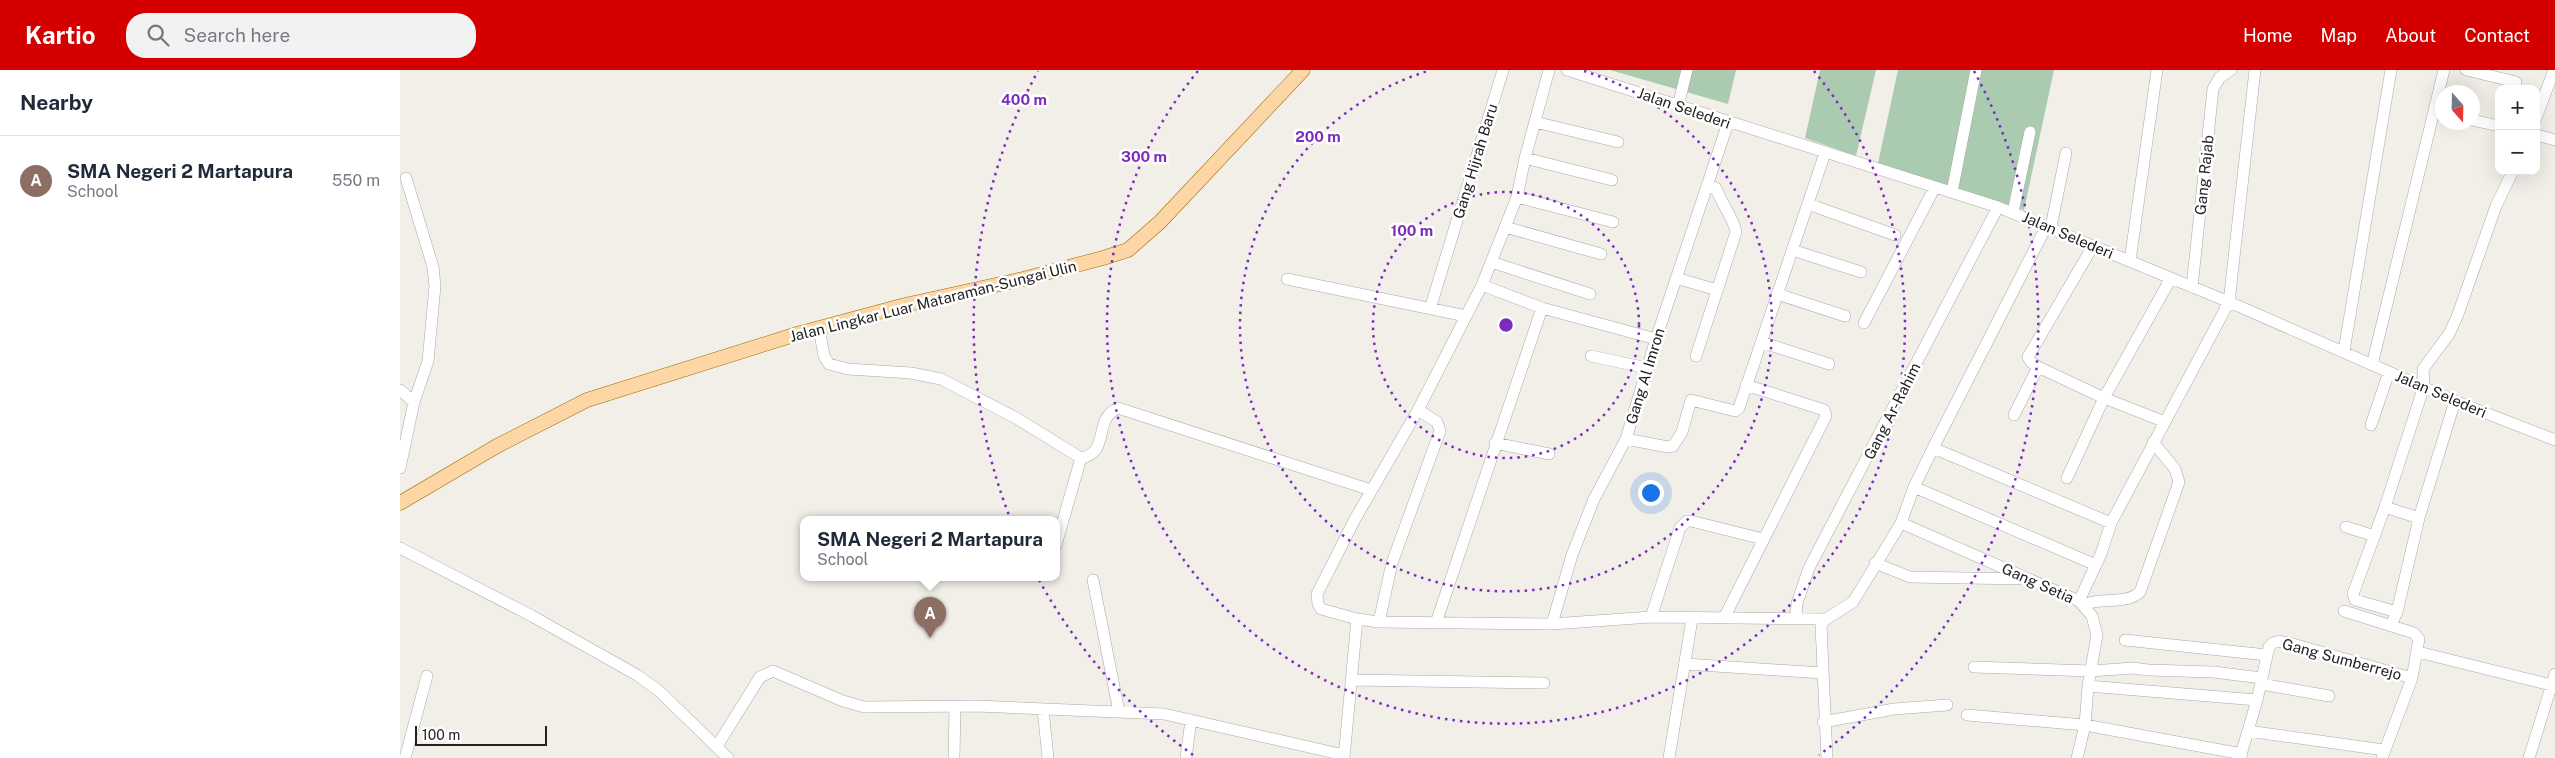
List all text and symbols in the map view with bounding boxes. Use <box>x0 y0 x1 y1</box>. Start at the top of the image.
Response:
search box <box>126 13 476 58</box>
text: Kartio <box>25 21 96 49</box>
icon: search <box>144 21 172 49</box>
text: Search here <box>184 24 290 46</box>
text: Home <box>2243 25 2293 46</box>
text: Map <box>2321 25 2357 46</box>
text: About <box>2385 25 2436 46</box>
text: Contact <box>2464 25 2530 46</box>
street label: Jalan Selederi <box>1635 84 1733 132</box>
north arrow <box>2435 85 2480 130</box>
map controls <box>2495 85 2540 175</box>
button: + <box>2495 85 2540 130</box>
text: Nearby <box>20 90 93 115</box>
text: 400 m <box>1001 91 1047 108</box>
street label: Gang Hijrah Baru <box>1449 101 1501 221</box>
text: 200 m <box>1295 128 1341 145</box>
button: − <box>2495 130 2540 175</box>
street label: Gang Rajab <box>2191 134 2217 216</box>
text: 300 m <box>1121 148 1167 165</box>
text: SMA Negeri 2 Martapura <box>67 160 293 182</box>
text: A <box>30 171 42 190</box>
text: 550 m <box>332 171 380 190</box>
text: School <box>67 182 118 201</box>
street label: Jalan Selederi <box>2020 208 2116 262</box>
text: 100 m <box>1391 222 1433 239</box>
street label: Jalan Lingkar Luar Mataraman-Sungai Ulin <box>788 257 1078 345</box>
centre of rings <box>1497 316 1515 334</box>
street label: Gang Al Imron <box>1622 326 1668 426</box>
street label: Gang Ar-Rahim <box>1860 360 1924 462</box>
street label: Jalan Selederi <box>2393 367 2489 421</box>
your location <box>1638 480 1664 506</box>
popup <box>800 516 1060 581</box>
text: SMA Negeri 2 Martapura <box>817 528 1043 550</box>
text: School <box>817 550 868 569</box>
street label: Gang Setia <box>1999 560 2077 606</box>
pin: A <box>914 597 946 638</box>
street label: Gang Sumberrejo <box>2281 635 2403 683</box>
scale bar <box>415 723 548 746</box>
text: 100 m <box>422 727 460 743</box>

